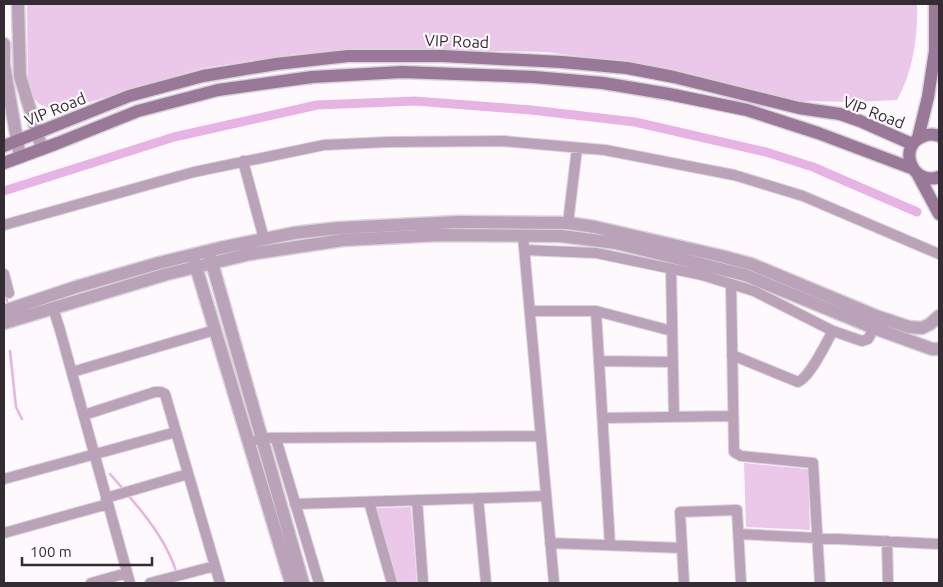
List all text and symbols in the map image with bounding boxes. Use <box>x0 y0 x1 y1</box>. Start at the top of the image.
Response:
street label: VIP Road <box>425 31 489 51</box>
street label: VIP Road <box>22 89 88 129</box>
street label: VIP Road <box>841 92 907 132</box>
scale bar <box>22 534 152 566</box>
text: 100 m <box>30 543 72 560</box>

